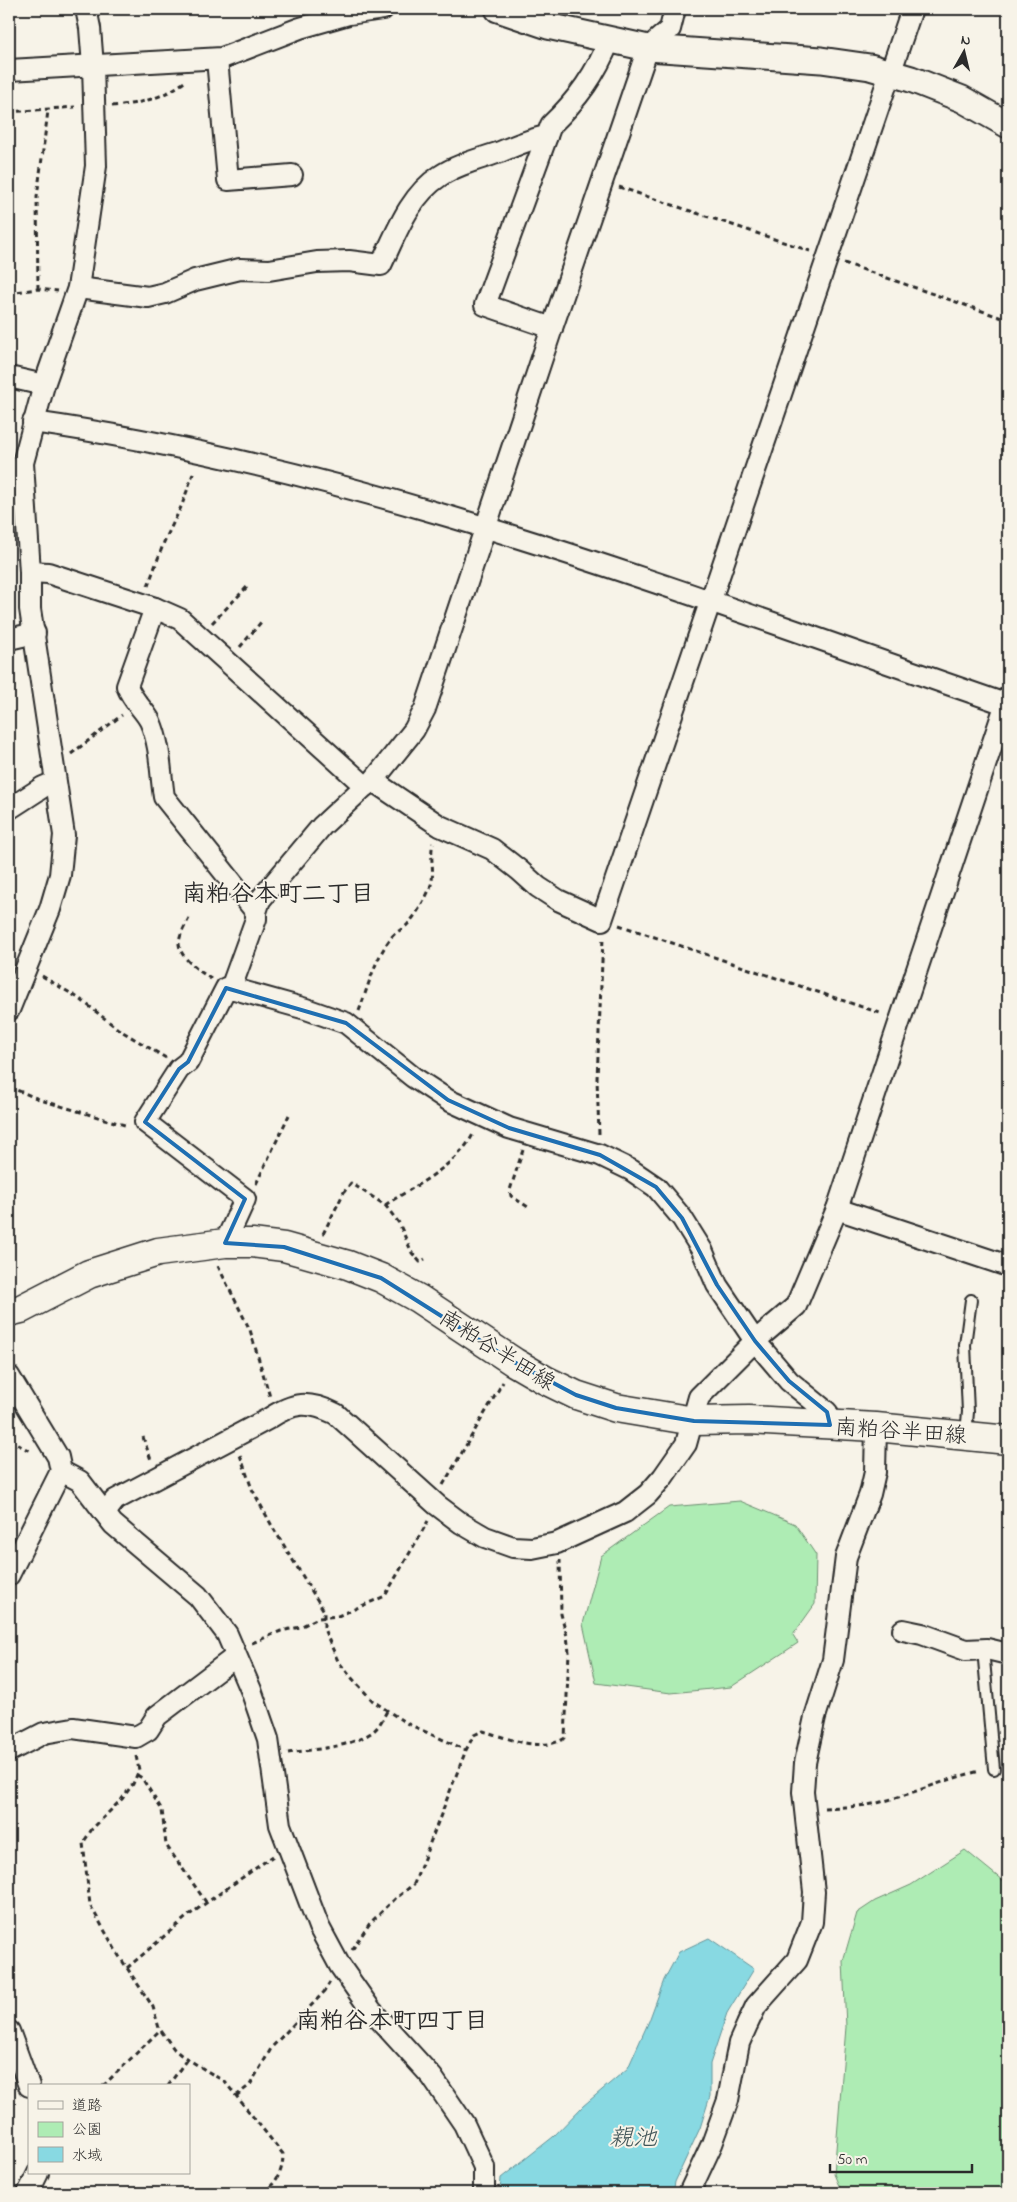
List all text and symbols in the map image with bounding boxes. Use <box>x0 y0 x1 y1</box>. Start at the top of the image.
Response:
north arrow <box>940 28 990 78</box>
text: N <box>959 30 972 52</box>
district label: 南粕谷本町二丁目 <box>182 878 374 913</box>
street label: 南粕谷半田線 <box>432 1303 561 1400</box>
street label: 南粕谷半田線 <box>834 1412 968 1454</box>
district label: 南粕谷本町四丁目 <box>296 2005 488 2040</box>
legend <box>28 2084 190 2174</box>
text: 道路 <box>72 2095 102 2117</box>
text: 公園 <box>72 2119 102 2141</box>
water label: 親池 <box>609 2122 658 2157</box>
scale bar <box>830 2142 972 2174</box>
text: 水域 <box>72 2145 102 2167</box>
text: 50 m <box>837 2149 868 2171</box>

